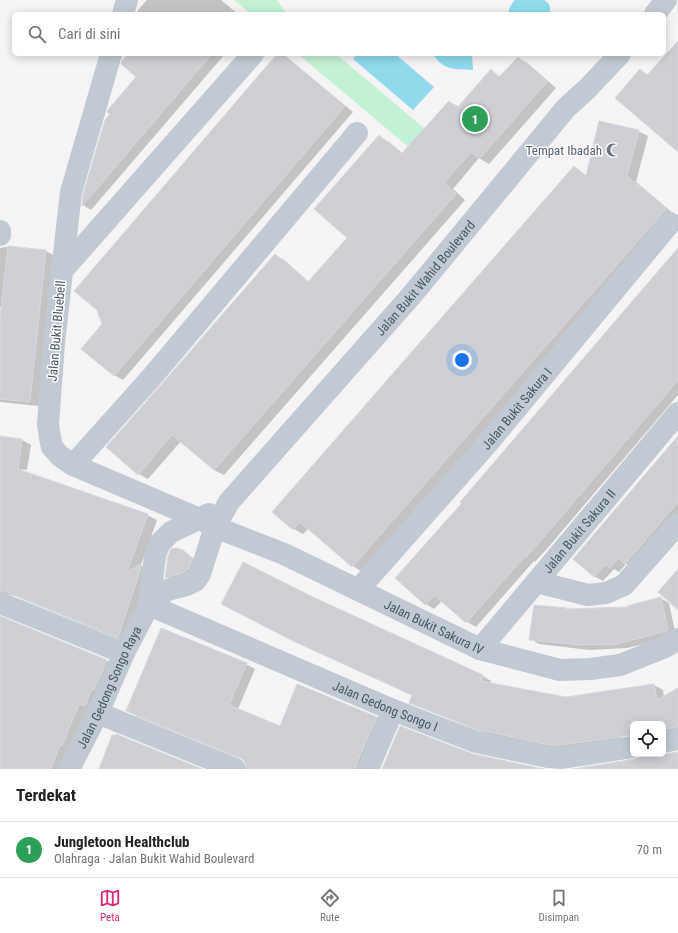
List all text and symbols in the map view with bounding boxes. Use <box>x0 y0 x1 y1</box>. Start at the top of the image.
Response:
search box <box>12 12 666 56</box>
icon: search <box>26 23 48 45</box>
text: Cari di sini <box>58 25 120 43</box>
pin: 1 <box>462 104 488 134</box>
mosque icon: Tempat Ibadah <box>605 142 621 158</box>
place label: Tempat Ibadah <box>526 143 602 158</box>
street label: Jalan Bukit Wahid Boulevard <box>373 218 478 339</box>
street label: Jalan Bukit Bluebell <box>45 280 68 382</box>
your location <box>452 350 472 370</box>
street label: Jalan Bukit Sakura I <box>479 365 555 453</box>
street label: Jalan Bukit Sakura II <box>540 486 619 576</box>
street label: Jalan Bukit Sakura IV <box>382 597 487 658</box>
street label: Jalan Gedong Songo Raya <box>74 624 145 751</box>
street label: Jalan Gedong Songo I <box>330 678 440 735</box>
map controls <box>630 721 666 757</box>
button: locate <box>630 721 666 757</box>
text: Terdekat <box>16 785 76 805</box>
text: Jungletoon Healthclub <box>54 833 189 851</box>
text: 1 <box>26 842 32 857</box>
text: 70 m <box>636 842 662 857</box>
text: Olahraga · Jalan Bukit Wahid Boulevard <box>54 851 255 866</box>
tab: Peta <box>99 887 121 924</box>
tab: Rute <box>319 887 341 924</box>
tab: Disimpan <box>538 887 579 924</box>

